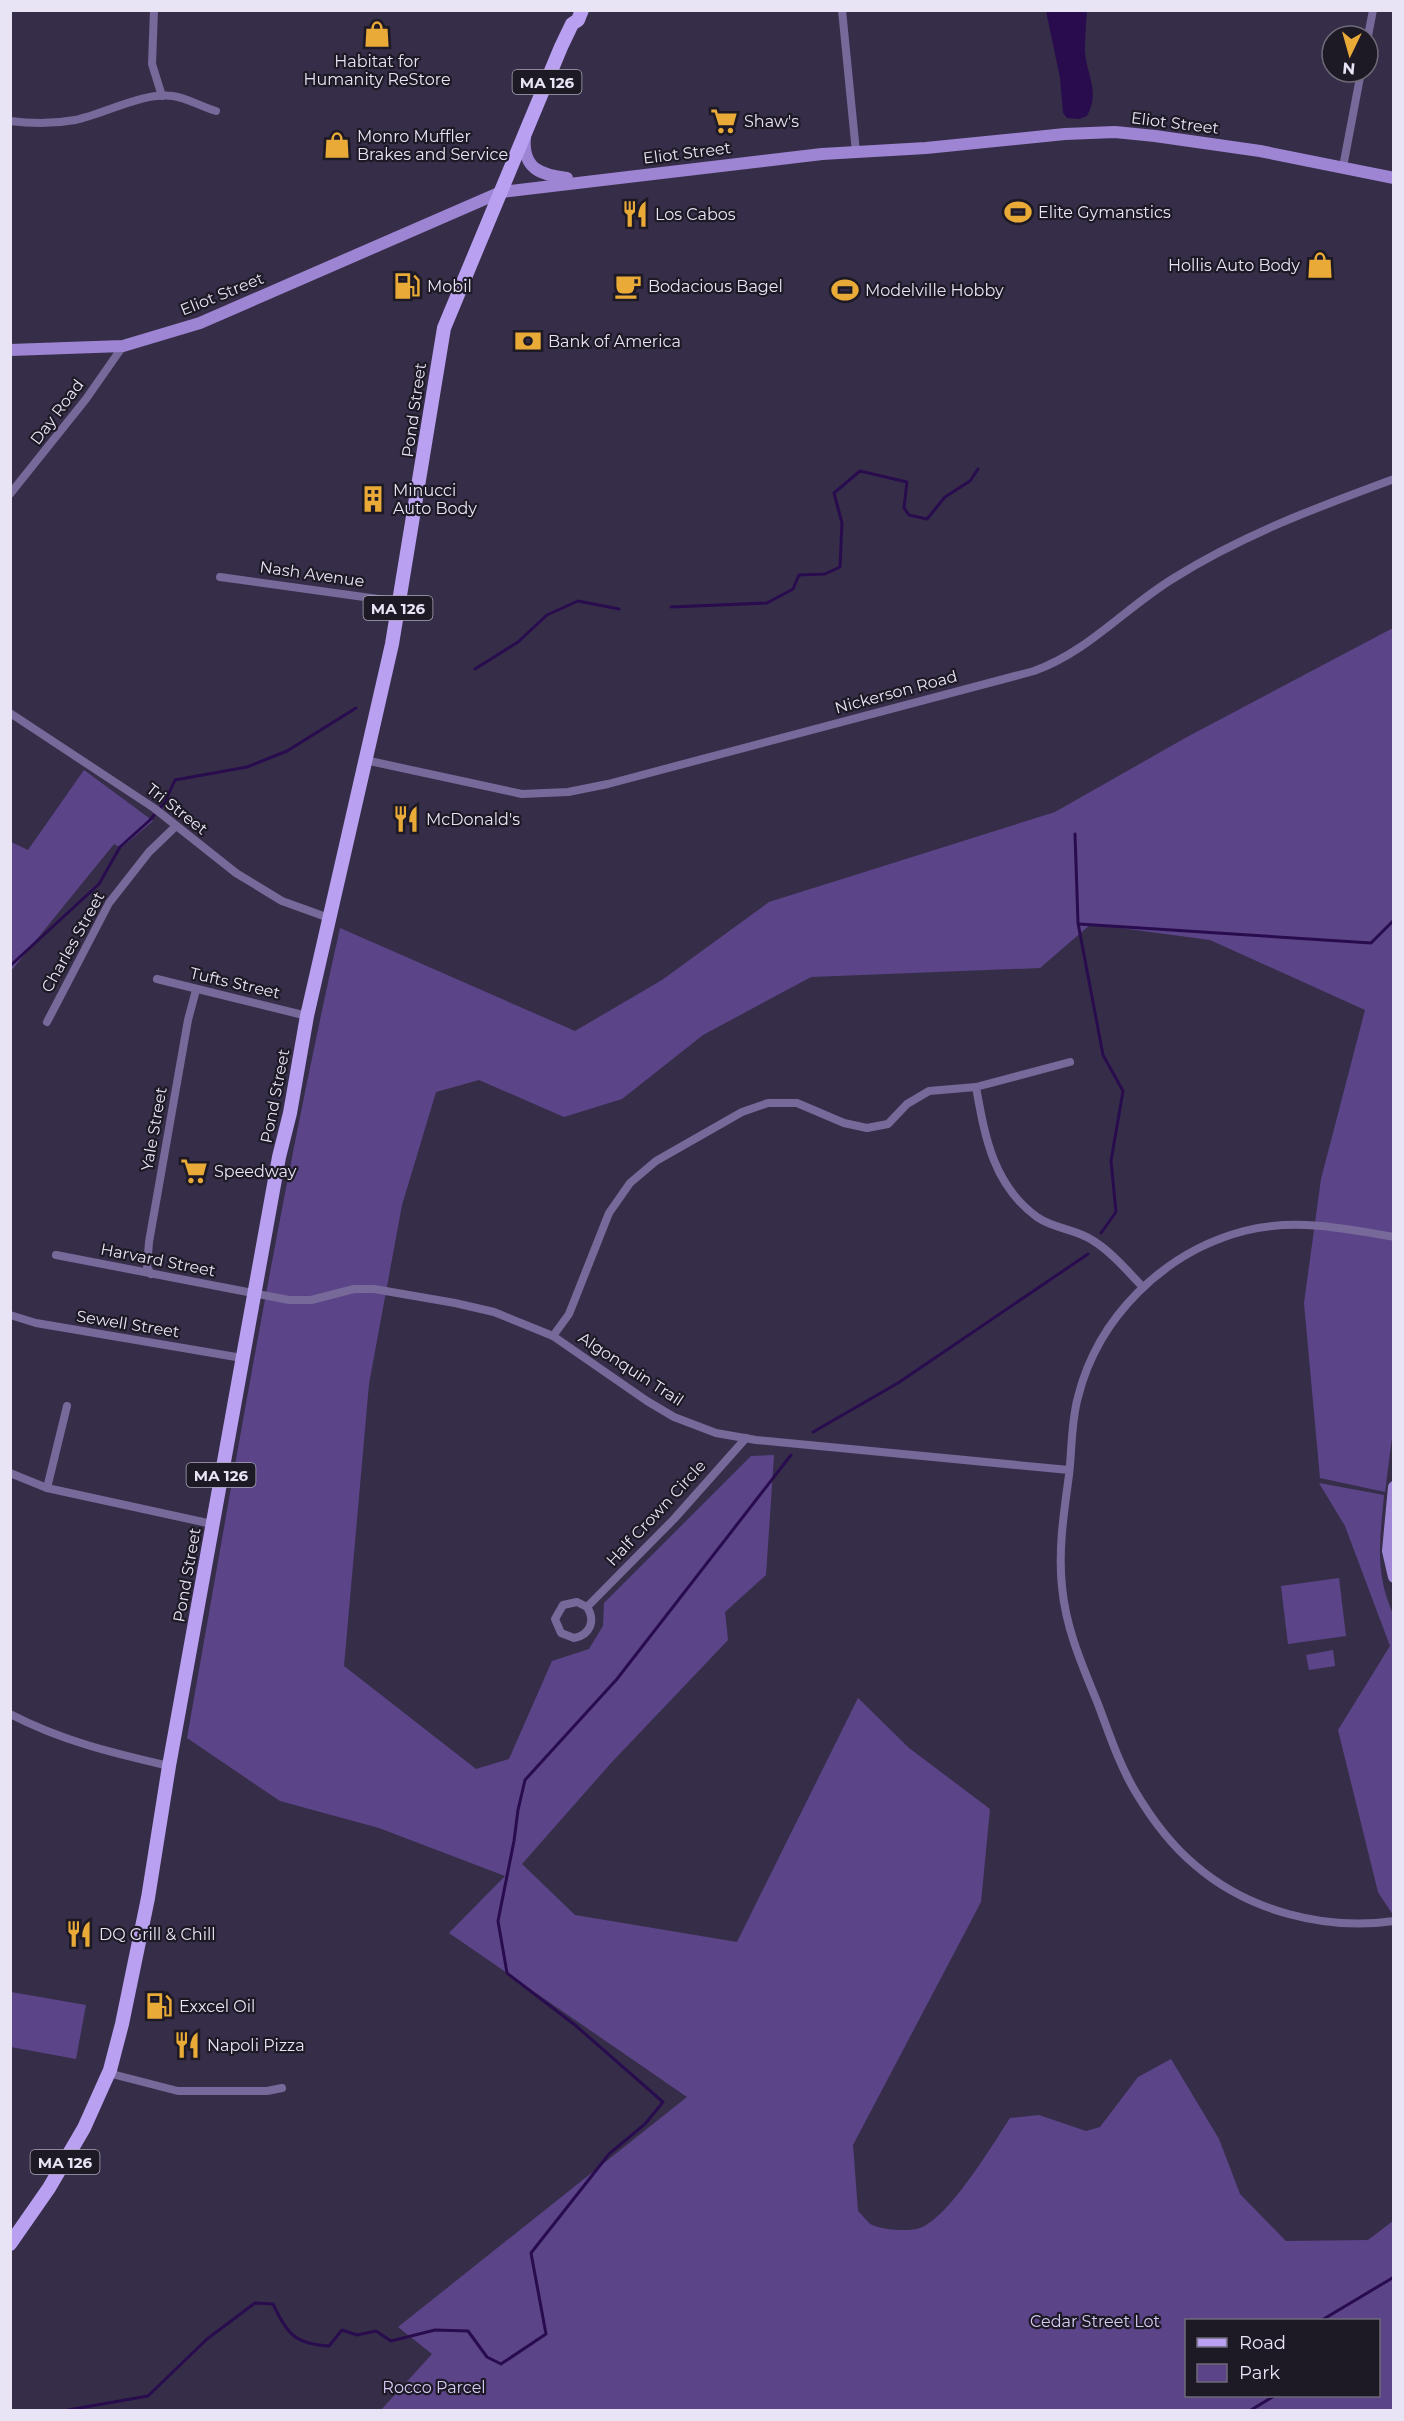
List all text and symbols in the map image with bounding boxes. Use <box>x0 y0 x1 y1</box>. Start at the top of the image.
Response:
shop icon: Habitat for Humanity ReStore <box>362 19 392 49</box>
north arrow <box>1320 24 1380 84</box>
place label: Habitat for Humanity ReStore <box>303 52 451 89</box>
text: N <box>1341 58 1356 78</box>
road number: MA 126 <box>512 70 582 94</box>
supermarket icon: Shaw's <box>709 106 739 136</box>
street label: Eliot Street <box>1130 108 1221 138</box>
place label: Shaw's <box>744 112 799 131</box>
place label: Monro Muffler Brakes and Service <box>357 127 508 164</box>
shop icon: Monro Muffler Brakes and Service <box>322 130 352 160</box>
street label: Eliot Street <box>642 138 733 168</box>
sports icon: Elite Gymanstics <box>1003 197 1033 227</box>
restaurant icon: Los Cabos <box>620 199 650 229</box>
place label: Elite Gymanstics <box>1038 203 1171 222</box>
place label: Los Cabos <box>655 205 736 224</box>
shop icon: Hollis Auto Body <box>1305 250 1335 280</box>
place label: Hollis Auto Body <box>1168 256 1300 275</box>
street label: Eliot Street <box>177 268 267 319</box>
fuel station icon: Mobil <box>392 271 422 301</box>
cafe icon: Bodacious Bagel <box>613 271 643 301</box>
sports icon: Modelville Hobby <box>830 275 860 305</box>
place label: Mobil <box>427 277 472 296</box>
place label: Bodacious Bagel <box>648 277 783 296</box>
place label: Modelville Hobby <box>865 281 1004 300</box>
bank icon: Bank of America <box>513 326 543 356</box>
place label: Bank of America <box>548 332 681 351</box>
street label: Pond Street <box>398 361 430 459</box>
street label: Day Road <box>26 376 88 448</box>
place label: Minucci Auto Body <box>393 481 477 518</box>
building icon: Minucci Auto Body <box>358 484 388 514</box>
street label: Nash Avenue <box>258 557 366 591</box>
road number: MA 126 <box>364 596 432 620</box>
street label: Nickerson Road <box>833 666 959 718</box>
street label: Tri Street <box>143 779 212 839</box>
restaurant icon: McDonald's <box>391 804 421 834</box>
place label: McDonald's <box>426 810 520 829</box>
street label: Charles Street <box>37 888 109 996</box>
street label: Tufts Street <box>188 963 282 1003</box>
street label: Pond Street <box>257 1047 294 1145</box>
street label: Yale Street <box>137 1085 171 1173</box>
supermarket icon: Speedway <box>179 1156 209 1186</box>
place label: Speedway <box>214 1162 297 1181</box>
street label: Harvard Street <box>99 1240 217 1281</box>
street label: Sewell Street <box>75 1306 181 1342</box>
street label: Algonquin Trail <box>575 1328 687 1410</box>
street label: Half Crown Circle <box>602 1456 710 1570</box>
road number: MA 126 <box>186 1463 256 1487</box>
street label: Pond Street <box>169 1526 205 1624</box>
restaurant icon: DQ Grill & Chill <box>64 1919 94 1949</box>
place label: DQ Grill & Chill <box>99 1925 216 1944</box>
fuel station icon: Exxcel Oil <box>144 1991 174 2021</box>
place label: Exxcel Oil <box>179 1997 255 2016</box>
restaurant icon: Napoli Pizza <box>172 2030 202 2060</box>
place label: Napoli Pizza <box>207 2036 305 2055</box>
road number: MA 126 <box>31 2150 100 2174</box>
park label: Cedar Street Lot <box>1030 2312 1160 2331</box>
legend <box>1185 2319 1380 2397</box>
text: Road <box>1239 2332 1286 2354</box>
text: Park <box>1239 2362 1280 2384</box>
park label: Rocco Parcel <box>382 2378 486 2397</box>

